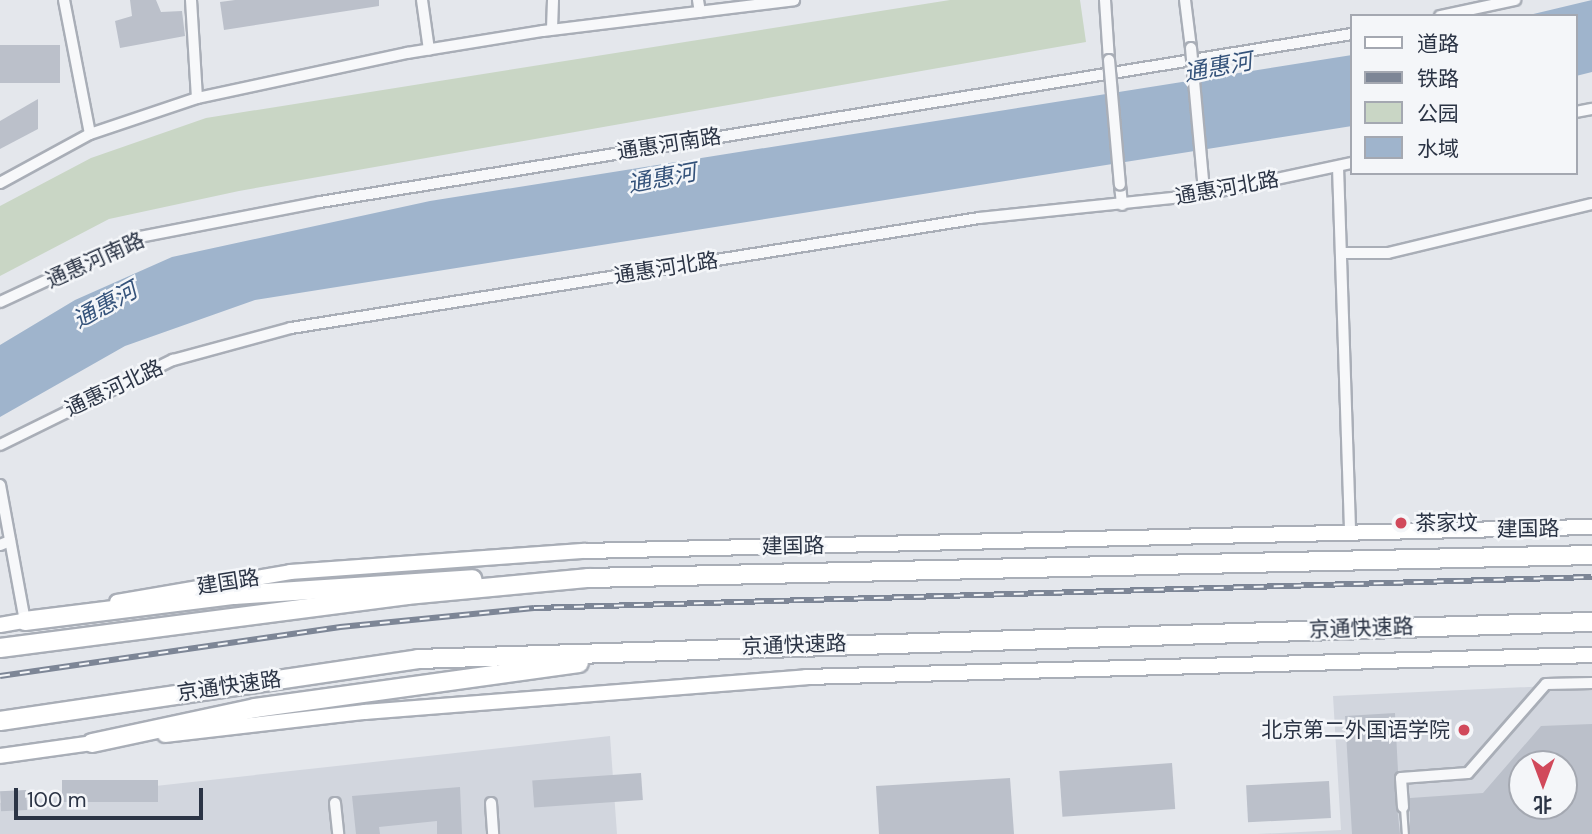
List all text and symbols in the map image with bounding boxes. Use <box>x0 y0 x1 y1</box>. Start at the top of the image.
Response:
legend <box>1350 14 1578 175</box>
text: 道路 <box>1417 30 1459 58</box>
water label: 通惠河 <box>1182 47 1254 87</box>
text: 铁路 <box>1417 65 1459 93</box>
text: 公园 <box>1417 100 1459 128</box>
street label: 通惠河南路 <box>615 123 723 165</box>
text: 水域 <box>1417 135 1459 163</box>
water label: 通惠河 <box>626 158 698 198</box>
street label: 通惠河北路 <box>1173 166 1281 210</box>
street label: 通惠河南路 <box>42 227 148 293</box>
street label: 通惠河北路 <box>612 247 720 289</box>
water label: 通惠河 <box>68 276 142 334</box>
street label: 通惠河北路 <box>61 354 167 422</box>
place label: 茶家坟 <box>1415 510 1478 536</box>
marker: 茶家坟 <box>1393 515 1409 531</box>
street label: 建国路 <box>1496 516 1560 542</box>
street label: 建国路 <box>761 533 825 559</box>
street label: 建国路 <box>195 565 261 599</box>
street label: 京通快速路 <box>1308 614 1414 642</box>
street label: 京通快速路 <box>741 631 847 659</box>
street label: 京通快速路 <box>175 666 283 706</box>
place label: 北京第二外国语学院 <box>1261 717 1450 743</box>
marker: 北京第二外国语学院 <box>1456 722 1472 738</box>
north arrow <box>1508 750 1578 820</box>
scale bar <box>18 774 206 818</box>
text: 100 m <box>27 786 87 814</box>
text: 北 <box>1534 792 1553 817</box>

